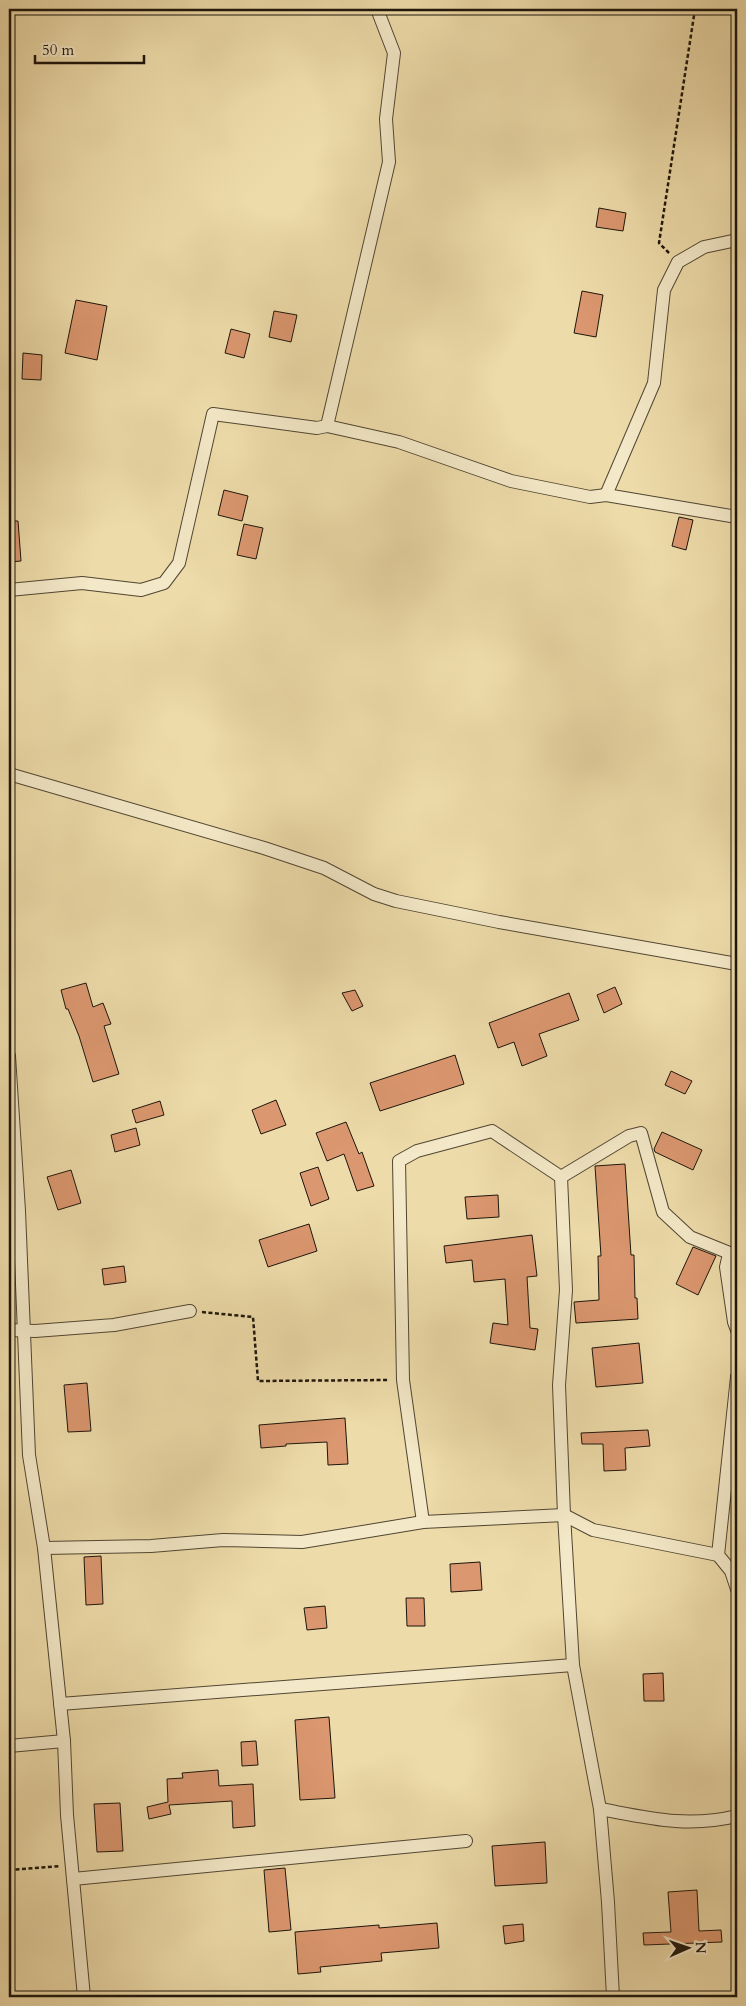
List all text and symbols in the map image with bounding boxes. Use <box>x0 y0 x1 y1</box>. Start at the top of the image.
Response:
scale bar <box>35 32 144 64</box>
text: 50 m <box>42 40 74 60</box>
north arrow <box>664 1924 714 1974</box>
text: N <box>691 1941 710 1954</box>

